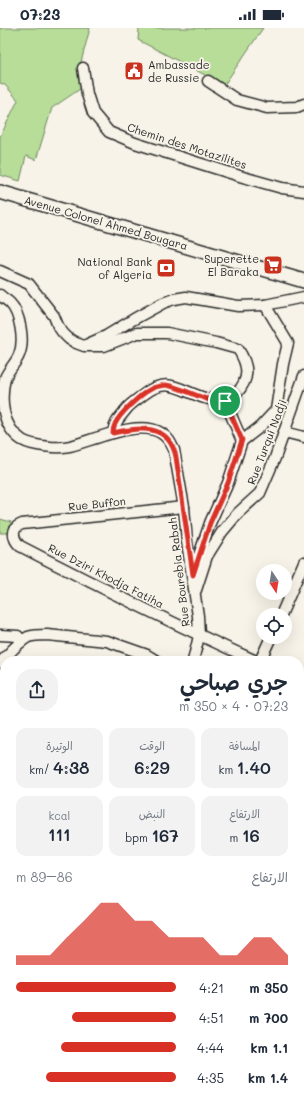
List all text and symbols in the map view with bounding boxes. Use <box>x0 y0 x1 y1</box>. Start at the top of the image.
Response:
text: 07:23 <box>20 4 60 24</box>
place label: Ambassade de Russie <box>148 57 210 85</box>
public building icon: Ambassade de Russie <box>123 60 145 82</box>
street label: Chemin des Motazilites <box>125 119 249 172</box>
street label: Avenue Colonel Ahmed Bougara <box>23 192 190 253</box>
place label: Superette El Baraka <box>204 251 259 279</box>
place label: National Bank of Algeria <box>77 254 152 282</box>
supermarket icon: Superette El Baraka <box>262 254 284 276</box>
bank icon: National Bank of Algeria <box>155 257 177 279</box>
pin <box>208 384 242 418</box>
icon: arrive <box>214 390 236 412</box>
street label: Rue Turqui Nadji <box>243 397 290 487</box>
street label: Rue Buffon <box>68 493 126 514</box>
street label: Rue Bourebia Rabah <box>164 517 193 627</box>
street label: Rue Dziri Khodja Fatiha <box>46 540 167 611</box>
north arrow <box>256 564 292 600</box>
map controls <box>256 564 292 644</box>
button: locate <box>256 608 292 644</box>
text: جري صباحي <box>180 667 288 696</box>
button: share <box>16 669 58 711</box>
text: 07:23 · 4 × 350 m <box>179 697 288 714</box>
text: الوتيرة <box>46 738 73 753</box>
text: الوقت <box>139 738 165 753</box>
text: المسافة <box>229 738 260 753</box>
text: 4:38 <box>53 756 90 778</box>
text: 6:29 <box>134 756 170 778</box>
text: 1.40 <box>237 756 271 778</box>
text: /km <box>29 762 53 777</box>
text: km <box>219 762 237 777</box>
text: النبض <box>139 806 165 821</box>
text: الارتفاع <box>229 806 260 821</box>
text: kcal <box>48 808 70 823</box>
text: 111 <box>48 823 71 845</box>
text: 167 <box>151 824 179 846</box>
text: 16 <box>242 824 260 846</box>
text: bpm <box>125 830 151 845</box>
text: m <box>230 830 242 845</box>
text: 86–89 m <box>16 868 72 885</box>
text: الارتفاع <box>252 868 288 885</box>
text: 4:21 <box>199 979 224 996</box>
text: 350 m <box>249 979 288 996</box>
text: 4:51 <box>199 1009 224 1026</box>
text: 700 m <box>249 1009 288 1026</box>
text: 4:44 <box>197 1039 224 1056</box>
text: 1.1 km <box>250 1039 288 1056</box>
text: 4:35 <box>197 1069 224 1086</box>
text: 1.4 km <box>248 1069 288 1086</box>

